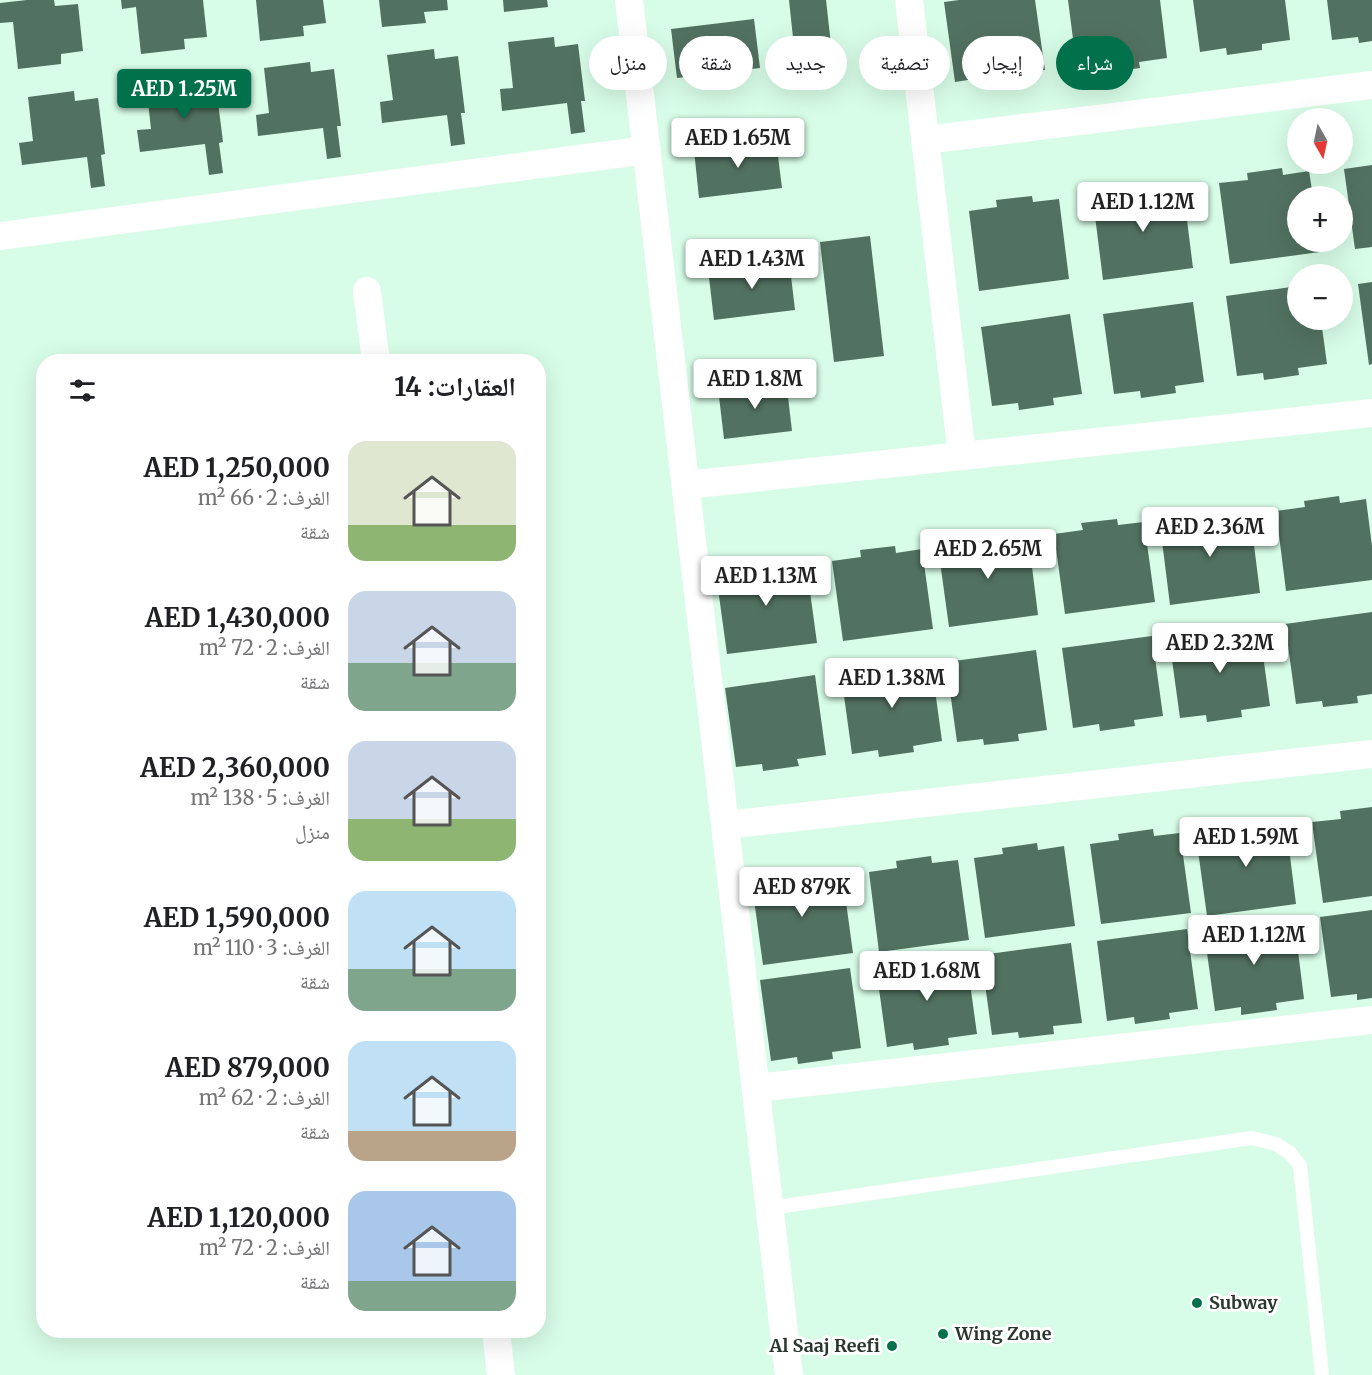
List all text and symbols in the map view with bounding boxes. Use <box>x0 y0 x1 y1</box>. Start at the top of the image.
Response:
chip: منزل <box>589 36 667 90</box>
chip: شقة <box>679 36 753 90</box>
chip: جديد <box>765 36 847 90</box>
chip: تصفية <box>859 36 950 90</box>
chip: إيجار <box>962 36 1044 90</box>
chip: شراء <box>1056 36 1134 90</box>
pin: AED 1.25M <box>115 69 253 120</box>
text: AED 1.25M <box>131 76 237 101</box>
north arrow <box>1287 108 1353 174</box>
map controls <box>1287 108 1353 330</box>
pin: AED 1.65M <box>669 118 807 169</box>
text: AED 1.65M <box>685 125 791 150</box>
pin: AED 1.12M <box>1074 182 1212 233</box>
button: + <box>1287 186 1353 252</box>
text: AED 1.12M <box>1091 189 1195 214</box>
pin: AED 1.43M <box>683 239 821 290</box>
text: AED 1.43M <box>699 246 805 271</box>
button: − <box>1287 264 1353 330</box>
pin: AED 1.8M <box>693 359 817 410</box>
text: AED 1.8M <box>707 366 803 391</box>
text: العقارات: 14 <box>394 370 516 403</box>
icon: filters <box>66 374 99 407</box>
text: AED 1,250,000 <box>144 451 330 484</box>
icon: home <box>396 465 468 537</box>
text: الغرف: 2 · 66 m² <box>198 485 330 510</box>
pin: AED 2.36M <box>1141 507 1279 558</box>
text: AED 2.36M <box>1156 514 1264 539</box>
text: شقة <box>300 519 330 544</box>
pin: AED 2.65M <box>919 529 1057 580</box>
text: AED 2.65M <box>934 536 1042 561</box>
pin: AED 1.13M <box>697 556 835 607</box>
text: AED 1.13M <box>715 563 817 588</box>
text: AED 1,430,000 <box>145 601 330 634</box>
icon: home <box>396 615 468 687</box>
pin: AED 2.32M <box>1151 623 1289 674</box>
text: AED 2.32M <box>1166 630 1274 655</box>
text: الغرف: 2 · 72 m² <box>199 635 330 660</box>
pin: AED 1.38M <box>823 658 961 709</box>
text: AED 1.38M <box>839 665 945 690</box>
text: شقة <box>300 669 330 694</box>
text: AED 2,360,000 <box>140 751 330 784</box>
icon: home <box>396 765 468 837</box>
text: الغرف: 5 · 138 m² <box>191 785 330 810</box>
pin: AED 1.59M <box>1177 817 1315 868</box>
text: منزل <box>295 819 330 844</box>
text: AED 1.59M <box>1193 824 1299 849</box>
pin: AED 879K <box>740 867 864 918</box>
text: AED 879K <box>753 874 851 899</box>
text: AED 1,590,000 <box>144 901 330 934</box>
icon: home <box>396 915 468 987</box>
pin: AED 1.12M <box>1185 915 1323 966</box>
text: AED 1.12M <box>1202 922 1306 947</box>
text: الغرف: 3 · 110 m² <box>193 935 330 960</box>
pin: AED 1.68M <box>858 951 996 1002</box>
text: AED 1.68M <box>874 958 980 983</box>
text: شقة <box>300 969 330 994</box>
text: AED 879,000 <box>165 1051 330 1084</box>
icon: home <box>396 1065 468 1137</box>
text: الغرف: 2 · 62 m² <box>199 1085 330 1110</box>
text: شقة <box>300 1119 330 1144</box>
text: AED 1,120,000 <box>147 1201 330 1234</box>
icon: home <box>396 1215 468 1287</box>
text: الغرف: 2 · 72 m² <box>199 1235 330 1260</box>
text: شقة <box>300 1269 330 1294</box>
place label: Subway <box>1209 1291 1278 1314</box>
marker: Subway <box>1190 1296 1204 1310</box>
place label: Wing Zone <box>954 1322 1052 1345</box>
marker: Wing Zone <box>936 1327 950 1341</box>
place label: Al Saaj Reefi <box>768 1334 880 1357</box>
marker: Al Saaj Reefi <box>885 1339 899 1353</box>

